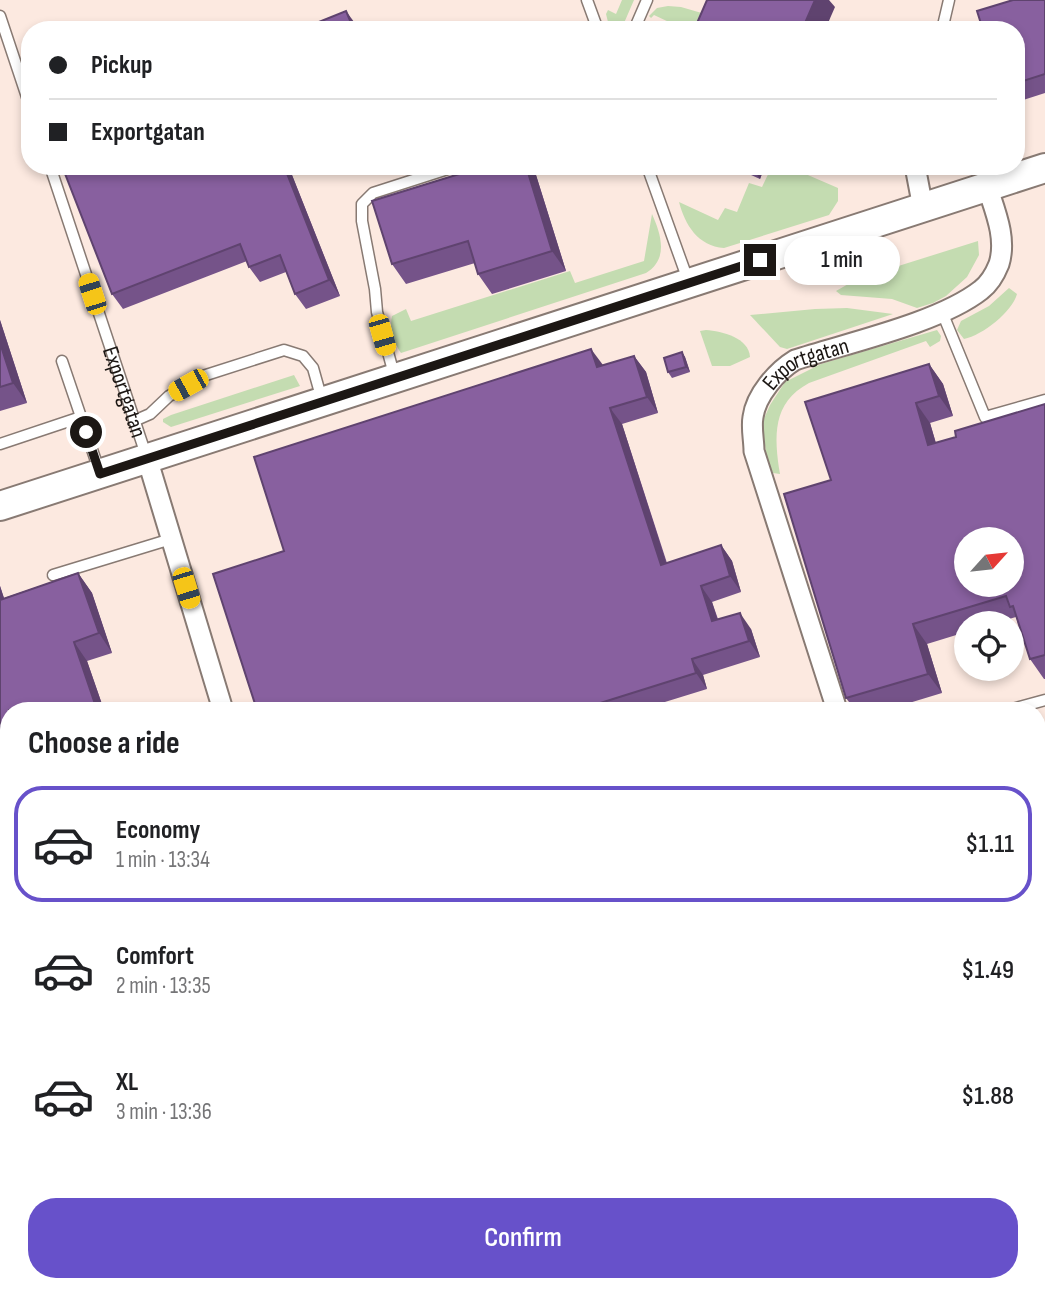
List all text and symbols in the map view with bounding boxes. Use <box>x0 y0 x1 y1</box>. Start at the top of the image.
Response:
text: Pickup <box>91 50 153 81</box>
text: Exportgatan <box>91 117 205 148</box>
callout: 1 min <box>784 236 900 284</box>
route end <box>744 244 776 276</box>
text: 1 min <box>821 246 863 274</box>
car <box>76 271 109 317</box>
car <box>367 312 398 358</box>
street label: Exportgatan <box>757 332 852 396</box>
street label: Exportgatan <box>96 343 152 441</box>
car <box>165 366 212 404</box>
route start <box>70 416 102 448</box>
north arrow <box>954 527 1024 597</box>
map controls <box>954 527 1024 681</box>
car <box>170 565 203 611</box>
button: locate <box>954 611 1024 681</box>
text: Choose a ride <box>28 724 180 763</box>
icon: car <box>32 813 95 876</box>
text: Economy <box>116 815 200 846</box>
text: $1.11 <box>965 829 1014 860</box>
text: 1 min · 13:34 <box>116 846 210 874</box>
icon: car <box>32 939 95 1002</box>
text: Comfort <box>116 941 194 972</box>
text: $1.49 <box>961 955 1014 986</box>
text: 2 min · 13:35 <box>116 972 211 1000</box>
icon: car <box>32 1065 95 1128</box>
text: XL <box>116 1067 138 1098</box>
text: $1.88 <box>961 1081 1014 1112</box>
text: 3 min · 13:36 <box>116 1098 212 1126</box>
button: Confirm <box>28 1198 1018 1278</box>

